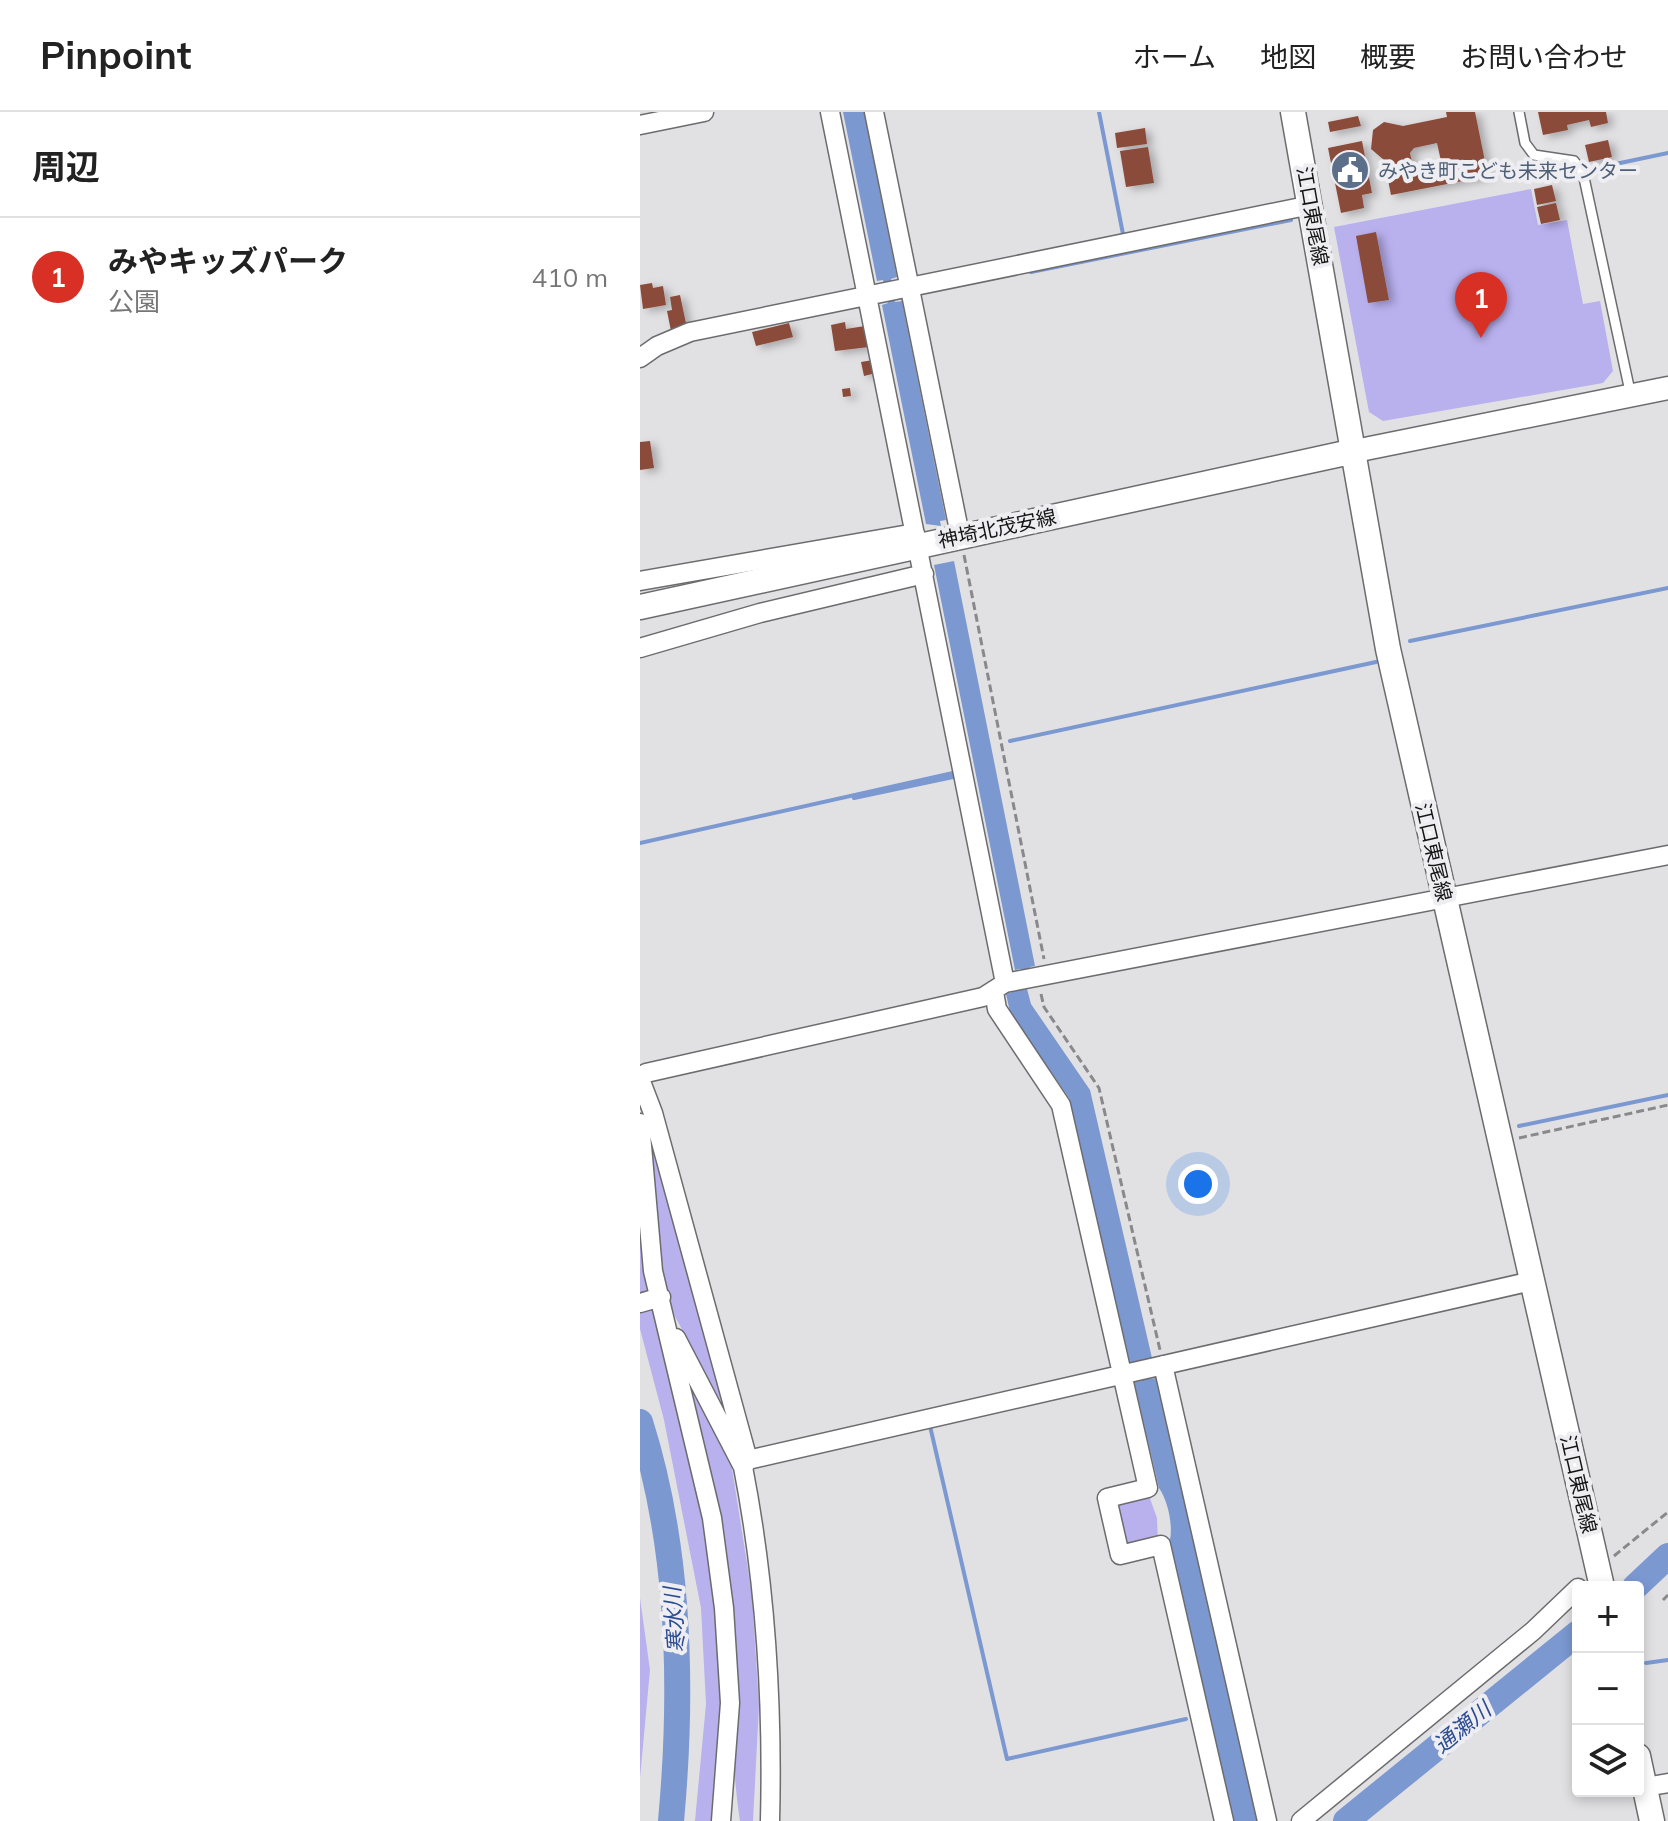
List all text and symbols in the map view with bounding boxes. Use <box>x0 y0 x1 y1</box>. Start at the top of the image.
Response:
text: Pinpoint <box>40 31 191 79</box>
text: ホーム <box>1133 39 1216 74</box>
text: 地図 <box>1260 39 1316 74</box>
text: 概要 <box>1360 39 1416 74</box>
text: お問い合わせ <box>1460 39 1628 74</box>
text: 周辺 <box>32 145 100 188</box>
public building icon: みやき町こども未来センター <box>1329 149 1371 191</box>
place label: みやき町こども未来センター <box>1378 158 1638 183</box>
street label: 江口東尾線 <box>1292 165 1334 267</box>
text: みやキッズパーク <box>108 242 348 280</box>
text: 1 <box>50 261 66 294</box>
text: 410 m <box>532 261 608 294</box>
pin: 1 <box>1455 272 1507 338</box>
text: 公園 <box>108 285 160 318</box>
street label: 神埼北茂安線 <box>936 503 1058 553</box>
street label: 江口東尾線 <box>1411 800 1457 904</box>
your location <box>1178 1164 1218 1204</box>
street label: 江口東尾線 <box>1556 1432 1602 1536</box>
map controls <box>1572 1581 1644 1797</box>
button: + <box>1572 1581 1644 1653</box>
water label: 寒水川 <box>658 1584 690 1654</box>
button: − <box>1572 1653 1644 1725</box>
water label: 通瀬川 <box>1428 1694 1498 1759</box>
button: layers <box>1572 1725 1644 1797</box>

